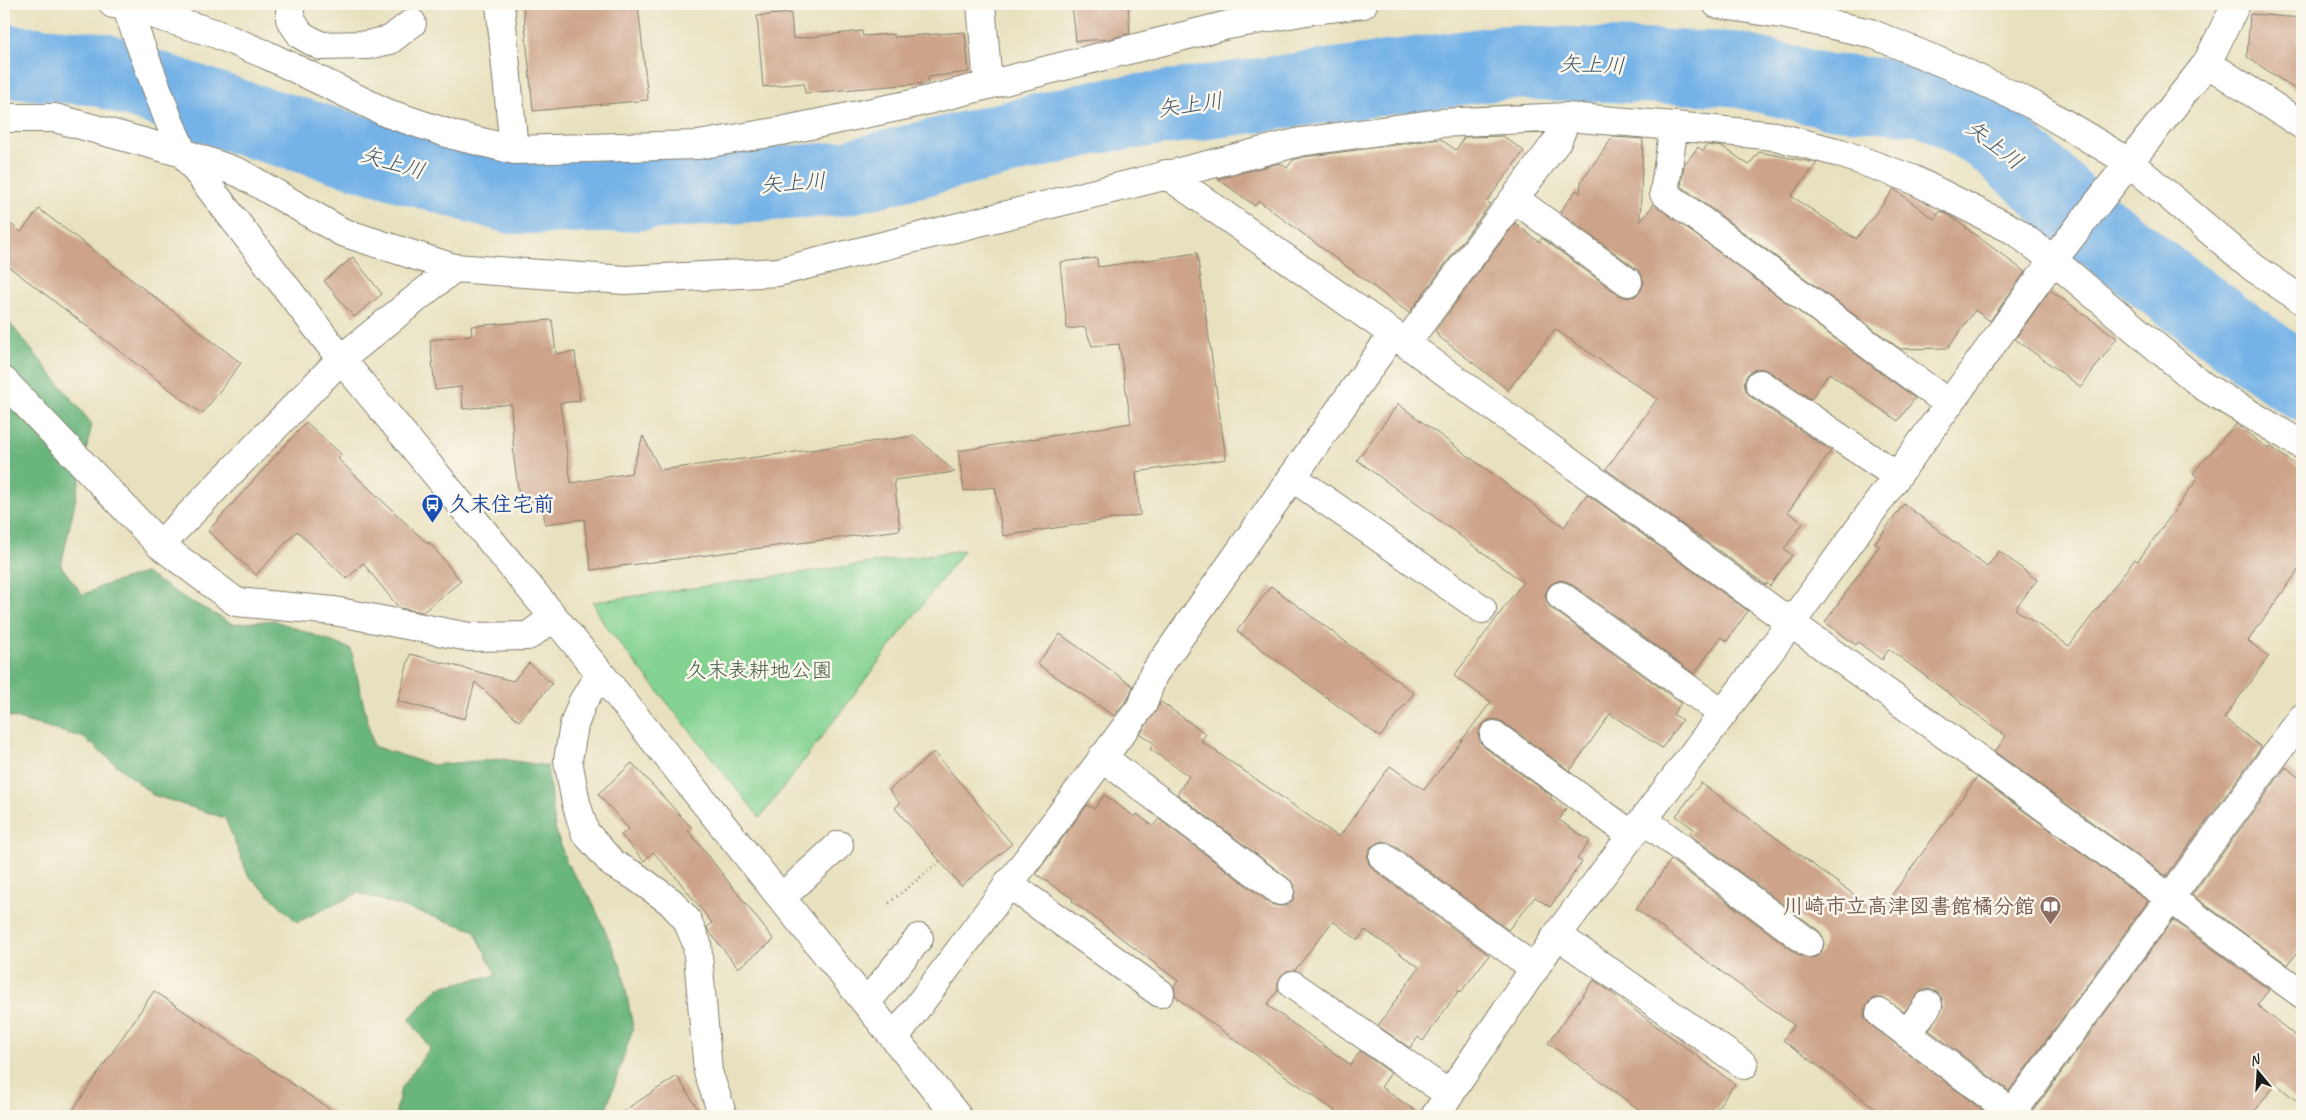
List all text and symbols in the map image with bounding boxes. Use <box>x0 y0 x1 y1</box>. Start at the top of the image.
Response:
water label: 矢上川 <box>1558 50 1625 80</box>
water label: 矢上川 <box>1156 87 1225 123</box>
water label: 矢上川 <box>1960 113 2029 176</box>
water label: 矢上川 <box>357 140 428 186</box>
water label: 矢上川 <box>759 167 827 199</box>
place label: 久末住宅前 <box>449 491 554 517</box>
bus stop icon: 久末住宅前 <box>421 492 445 523</box>
park label: 久末表耕地公園 <box>686 657 833 683</box>
place label: 川崎市立高津図書館橘分館 <box>1783 893 2035 919</box>
library icon: 川崎市立高津図書館橘分館 <box>2039 894 2063 925</box>
north arrow <box>2234 1048 2284 1098</box>
text: N <box>2247 1050 2263 1070</box>

